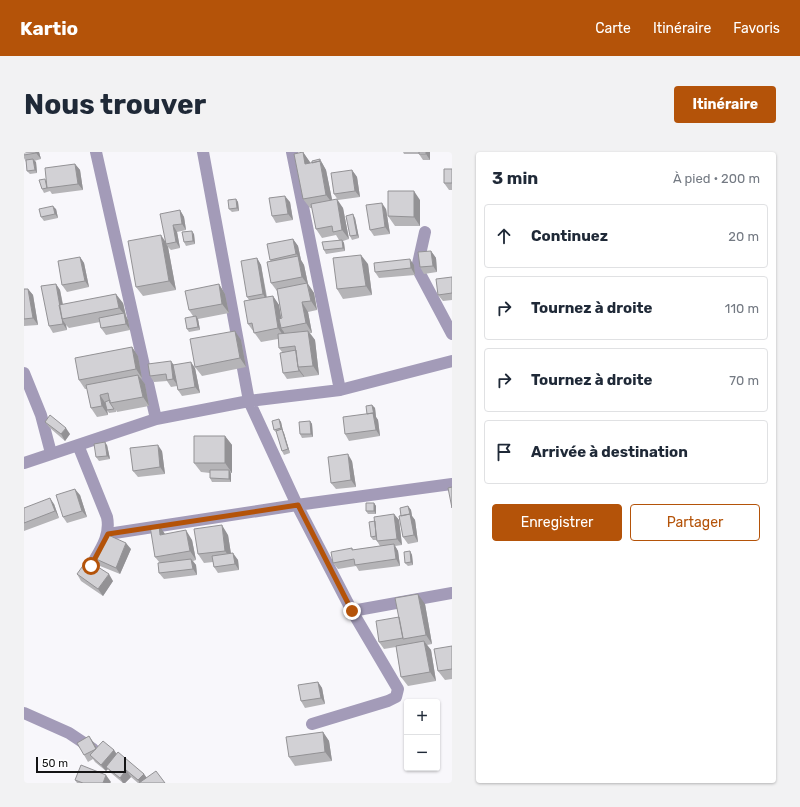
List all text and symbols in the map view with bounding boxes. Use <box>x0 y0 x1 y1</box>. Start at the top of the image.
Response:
text: Kartio <box>20 17 78 40</box>
text: Carte <box>595 20 631 37</box>
text: Itinéraire <box>653 20 711 37</box>
text: Favoris <box>733 20 780 37</box>
button: Itinéraire <box>674 86 776 123</box>
text: Nous trouver <box>24 88 206 121</box>
text: 3 min <box>492 168 538 188</box>
text: À pied · 200 m <box>673 171 760 186</box>
icon: ahead <box>493 225 515 247</box>
text: Continuez <box>531 227 608 245</box>
text: 20 m <box>728 229 759 244</box>
icon: right <box>493 297 515 319</box>
text: Tournez à droite <box>531 299 652 317</box>
text: 110 m <box>725 301 759 316</box>
icon: right <box>493 369 515 391</box>
text: Tournez à droite <box>531 371 652 389</box>
text: 70 m <box>729 373 759 388</box>
icon: arrive <box>493 441 515 463</box>
text: Arrivée à destination <box>531 443 688 461</box>
button: Enregistrer <box>492 504 622 541</box>
button: Partager <box>630 504 760 541</box>
route start <box>82 557 100 575</box>
route end <box>343 602 361 620</box>
map controls <box>404 699 440 771</box>
button: + <box>404 699 440 735</box>
button: − <box>404 735 440 771</box>
scale bar <box>36 755 126 774</box>
text: 50 m <box>42 757 68 770</box>

